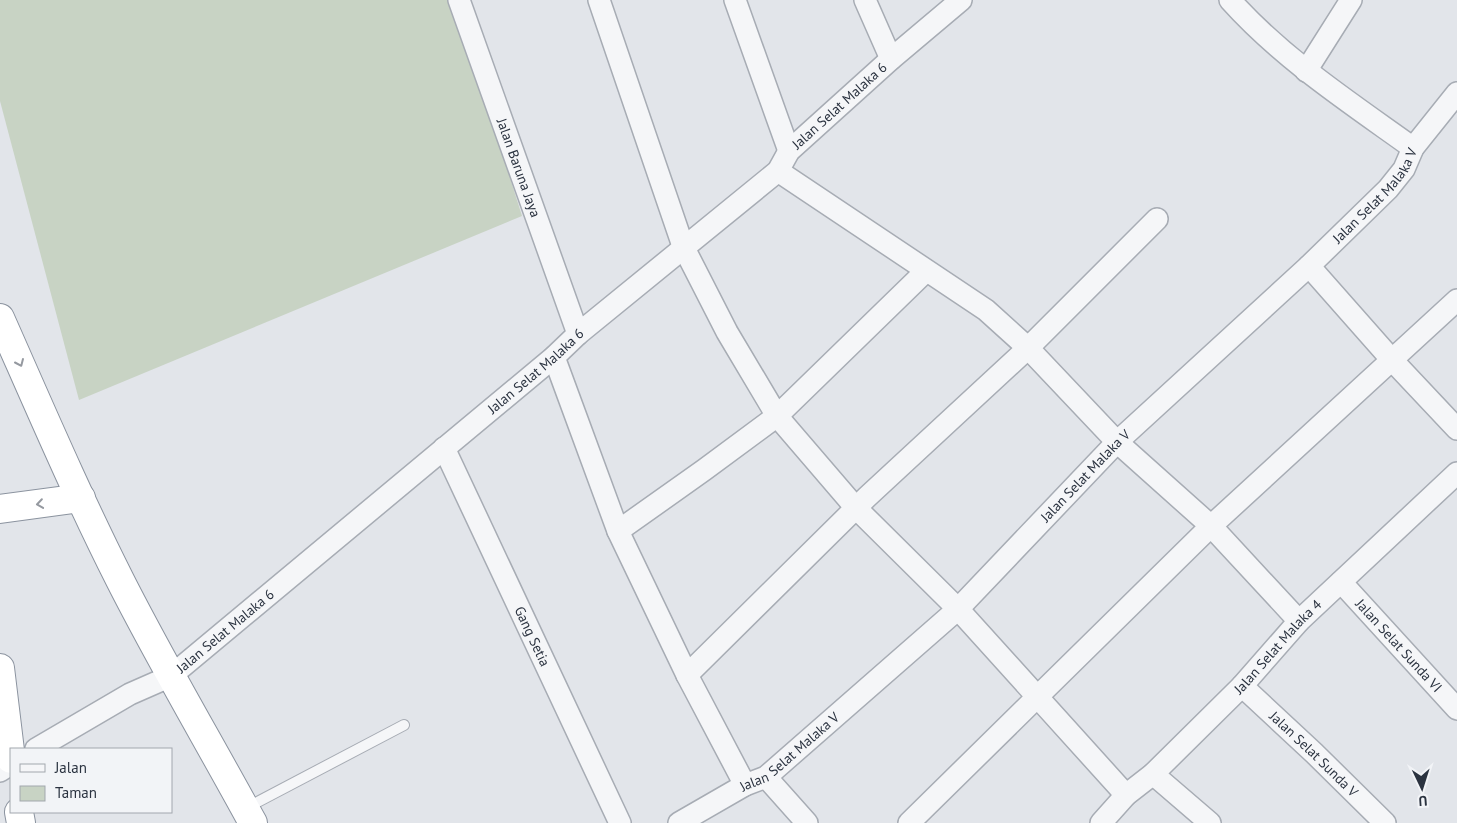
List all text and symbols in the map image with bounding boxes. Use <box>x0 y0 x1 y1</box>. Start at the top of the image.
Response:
street label: Jalan Selat Malaka 6 <box>787 58 891 154</box>
street label: Jalan Baruna Jaya <box>493 115 545 220</box>
street label: Jalan Selat Malaka V <box>1328 145 1421 248</box>
street label: Jalan Selat Malaka 6 <box>483 324 587 418</box>
one-way arrow <box>14 358 24 367</box>
street label: Jalan Selat Malaka V <box>1036 426 1134 527</box>
one-way arrow <box>36 498 44 509</box>
street label: Jalan Selat Malaka 6 <box>172 585 278 678</box>
street label: Jalan Selat Sunda VI <box>1351 594 1446 696</box>
street label: Jalan Selat Malaka 4 <box>1229 595 1326 699</box>
street label: Gang Setia <box>511 603 554 669</box>
street label: Jalan Selat Sunda V <box>1265 707 1362 801</box>
street label: Jalan Selat Malaka V <box>735 708 843 796</box>
legend <box>10 748 172 813</box>
text: Jalan <box>54 758 87 777</box>
north arrow <box>1397 763 1447 813</box>
text: Taman <box>55 783 97 802</box>
text: U <box>1418 792 1428 810</box>

